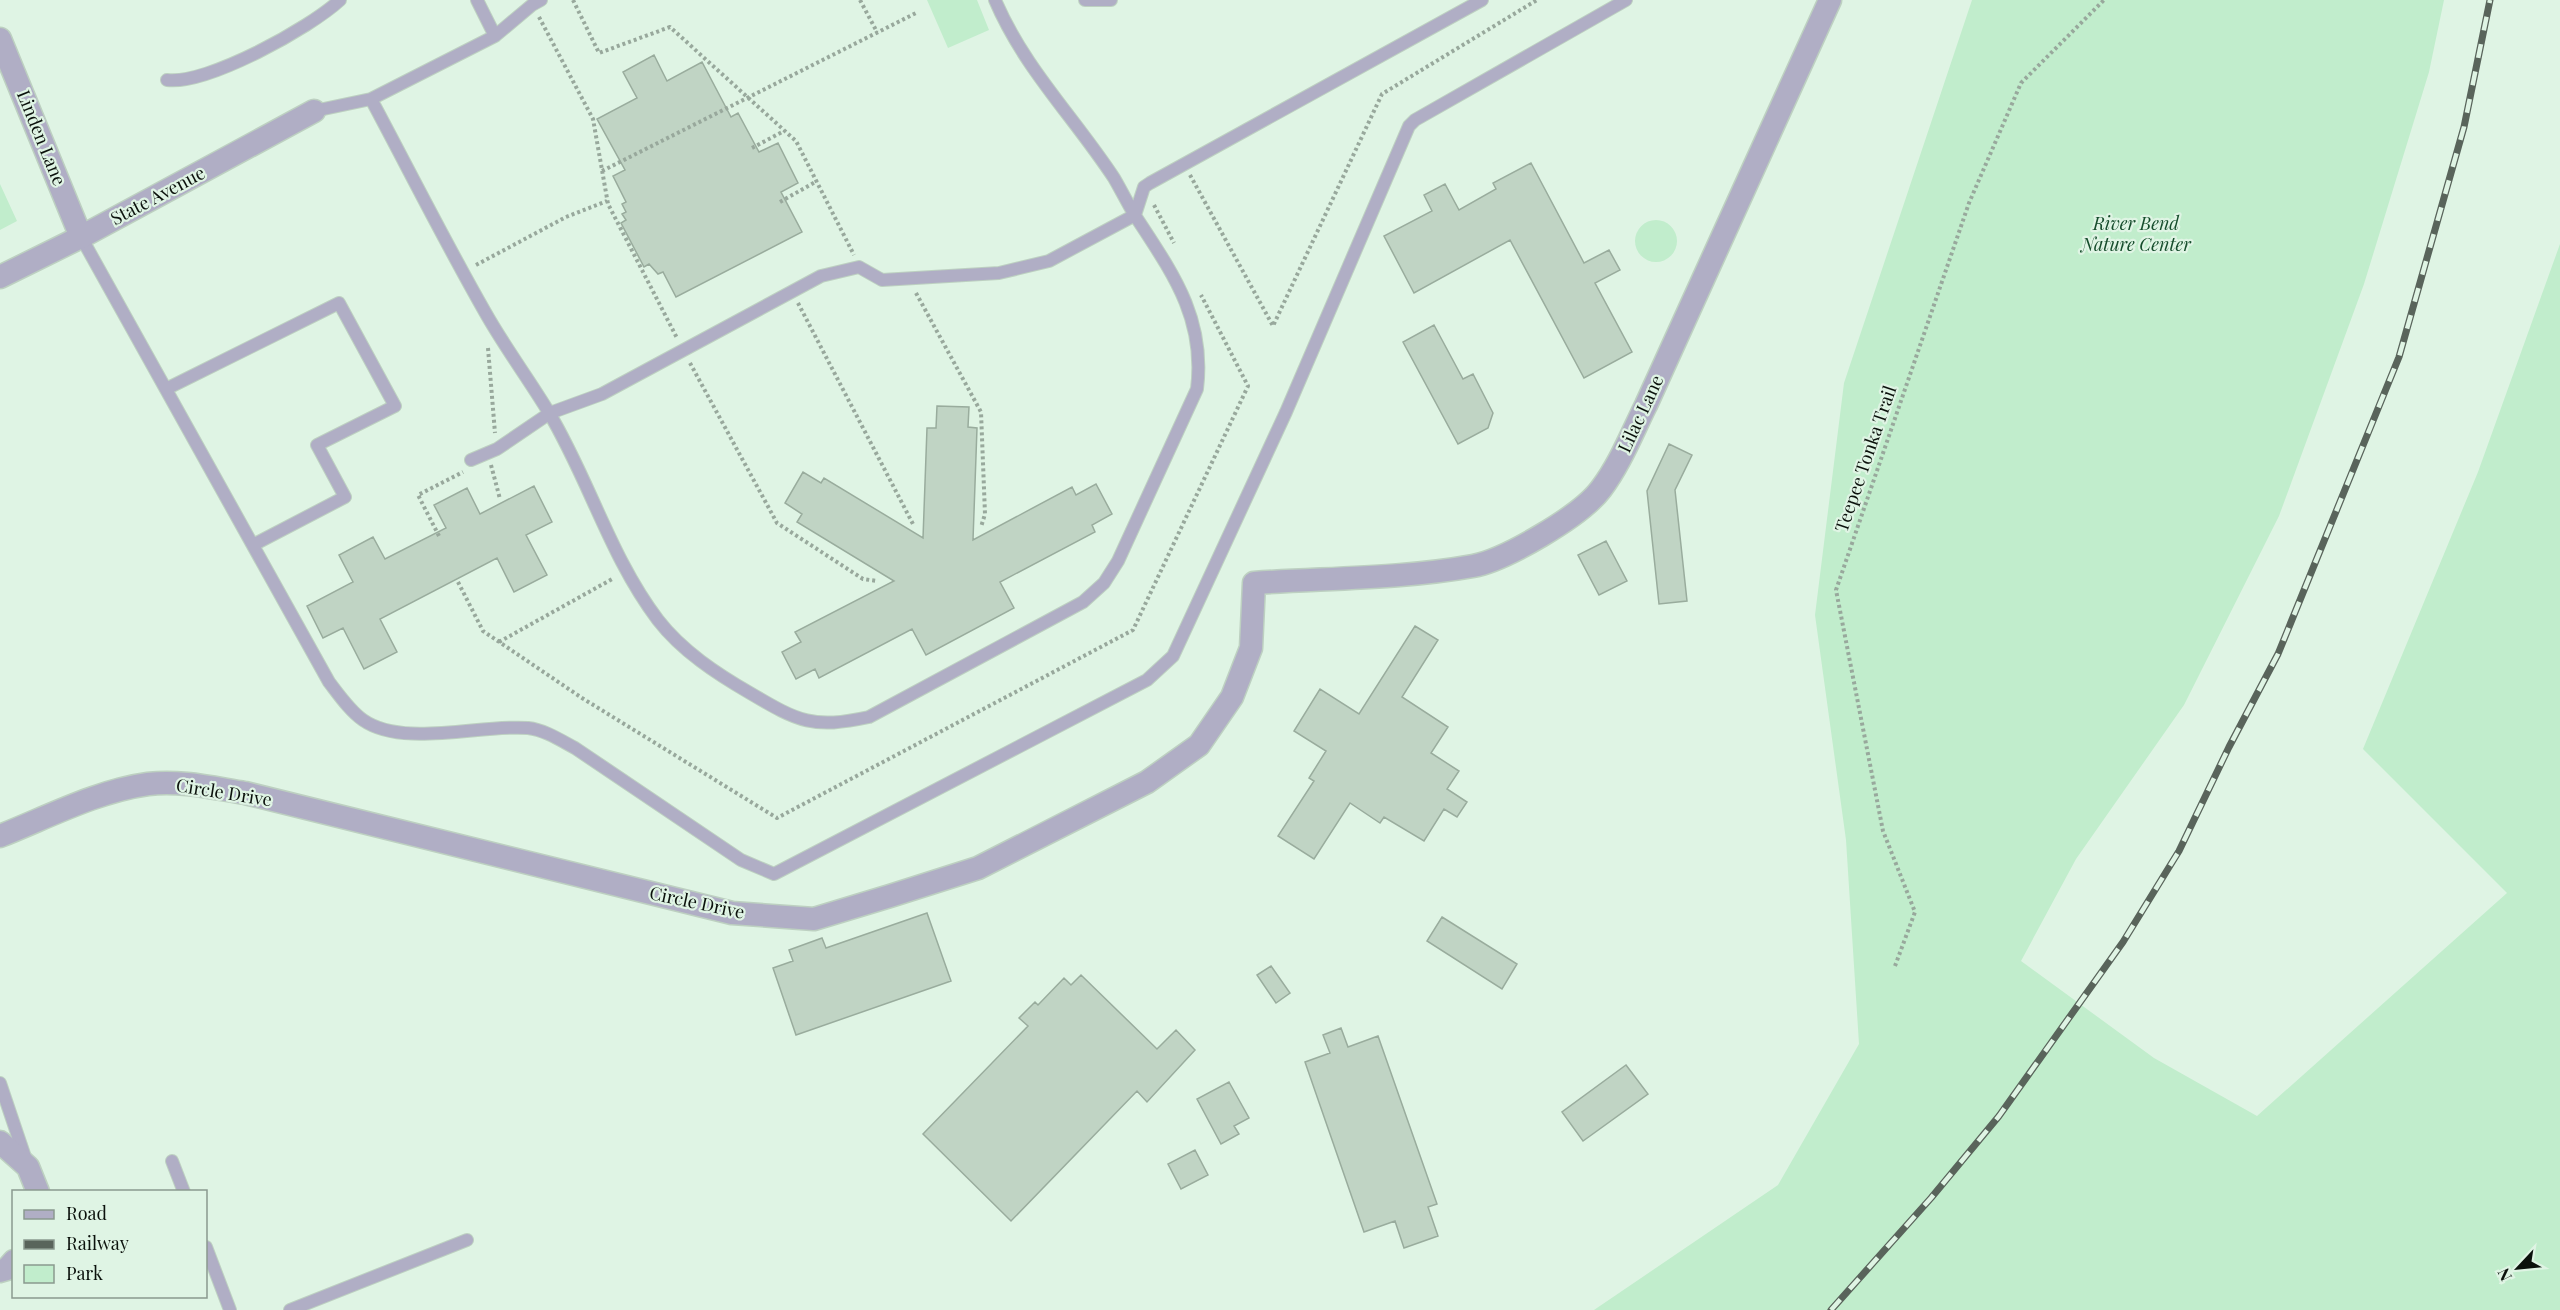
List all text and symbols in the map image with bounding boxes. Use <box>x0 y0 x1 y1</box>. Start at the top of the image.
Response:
street label: Linden Lane <box>12 86 72 189</box>
street label: State Avenue <box>106 160 209 230</box>
park label: River Bend Nature Center <box>2079 211 2192 256</box>
street label: Lilac Lane <box>1612 371 1668 456</box>
street label: Teepee Tonka Trail <box>1829 382 1901 535</box>
street label: Circle Drive <box>175 773 274 811</box>
street label: Circle Drive <box>647 880 747 924</box>
legend <box>12 1190 207 1298</box>
text: Road <box>66 1201 107 1225</box>
text: Railway <box>66 1231 129 1255</box>
north arrow <box>2488 1238 2548 1298</box>
text: Park <box>66 1261 103 1285</box>
text: N <box>2492 1265 2516 1285</box>

